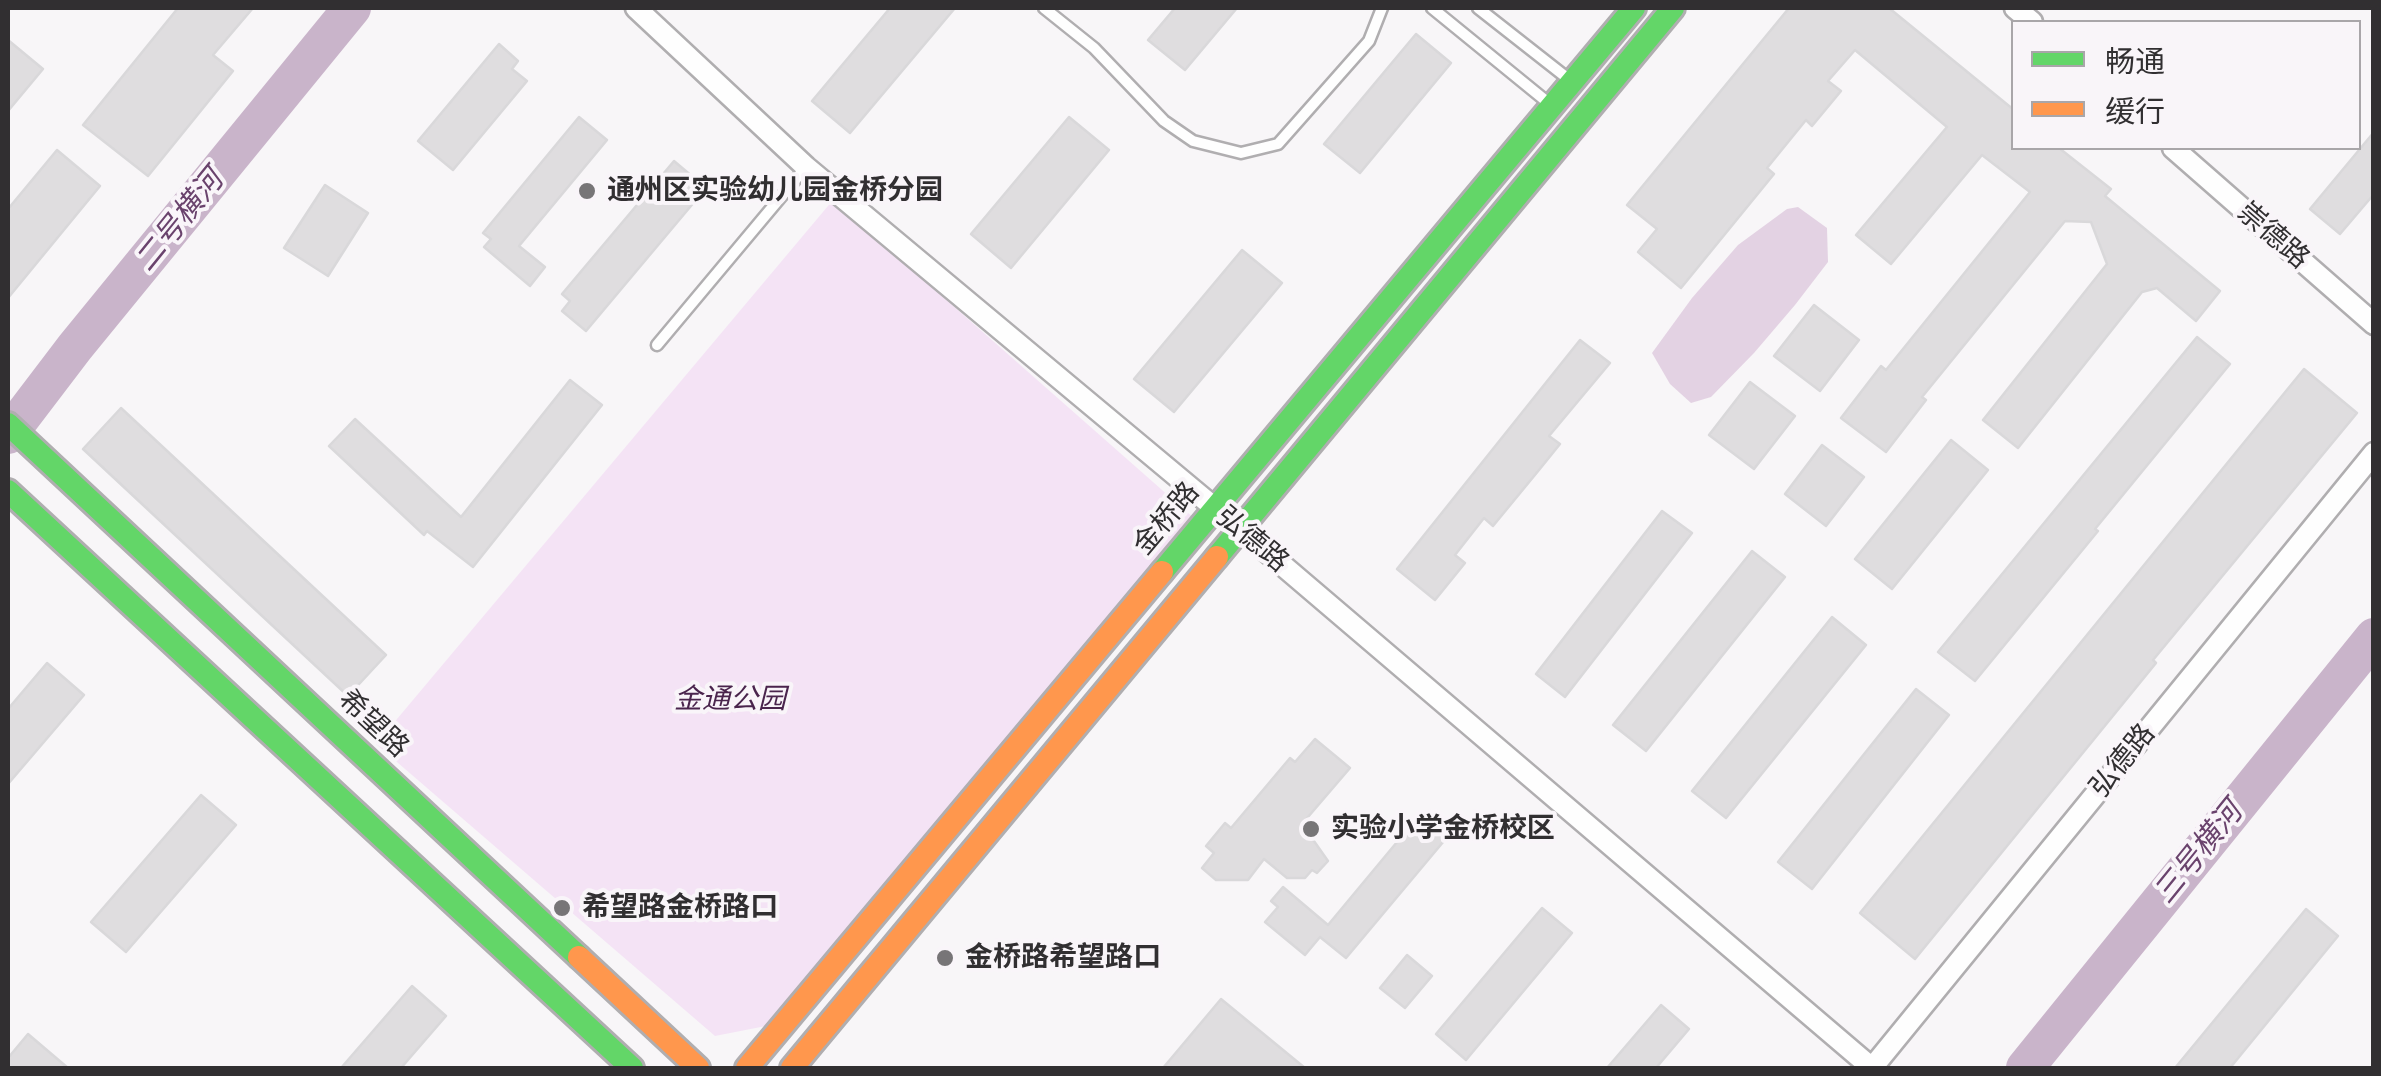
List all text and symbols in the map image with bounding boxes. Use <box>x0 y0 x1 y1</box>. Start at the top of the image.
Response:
legend <box>2011 20 2361 150</box>
text: 畅通 <box>2105 42 2165 80</box>
text: 缓行 <box>2105 92 2165 130</box>
water label: 二号横河 <box>128 163 232 279</box>
place label: 通州区实验幼儿园金桥分园 <box>607 174 943 208</box>
marker: 通州区实验幼儿园金桥分园 <box>576 180 598 202</box>
street label: 崇德路 <box>2230 196 2316 276</box>
street label: 金桥路 <box>1127 476 1207 562</box>
street label: 弘德路 <box>1209 500 1295 580</box>
street label: 希望路 <box>331 683 415 765</box>
park label: 金通公园 <box>674 683 786 717</box>
street label: 弘德路 <box>2084 718 2162 804</box>
water label: 三号横河 <box>2147 795 2251 911</box>
place label: 实验小学金桥校区 <box>1331 812 1555 846</box>
marker: 实验小学金桥校区 <box>1300 818 1322 840</box>
place label: 希望路金桥路口 <box>582 891 778 925</box>
marker: 希望路金桥路口 <box>551 897 573 919</box>
place label: 金桥路希望路口 <box>965 941 1161 975</box>
marker: 金桥路希望路口 <box>934 947 956 969</box>

